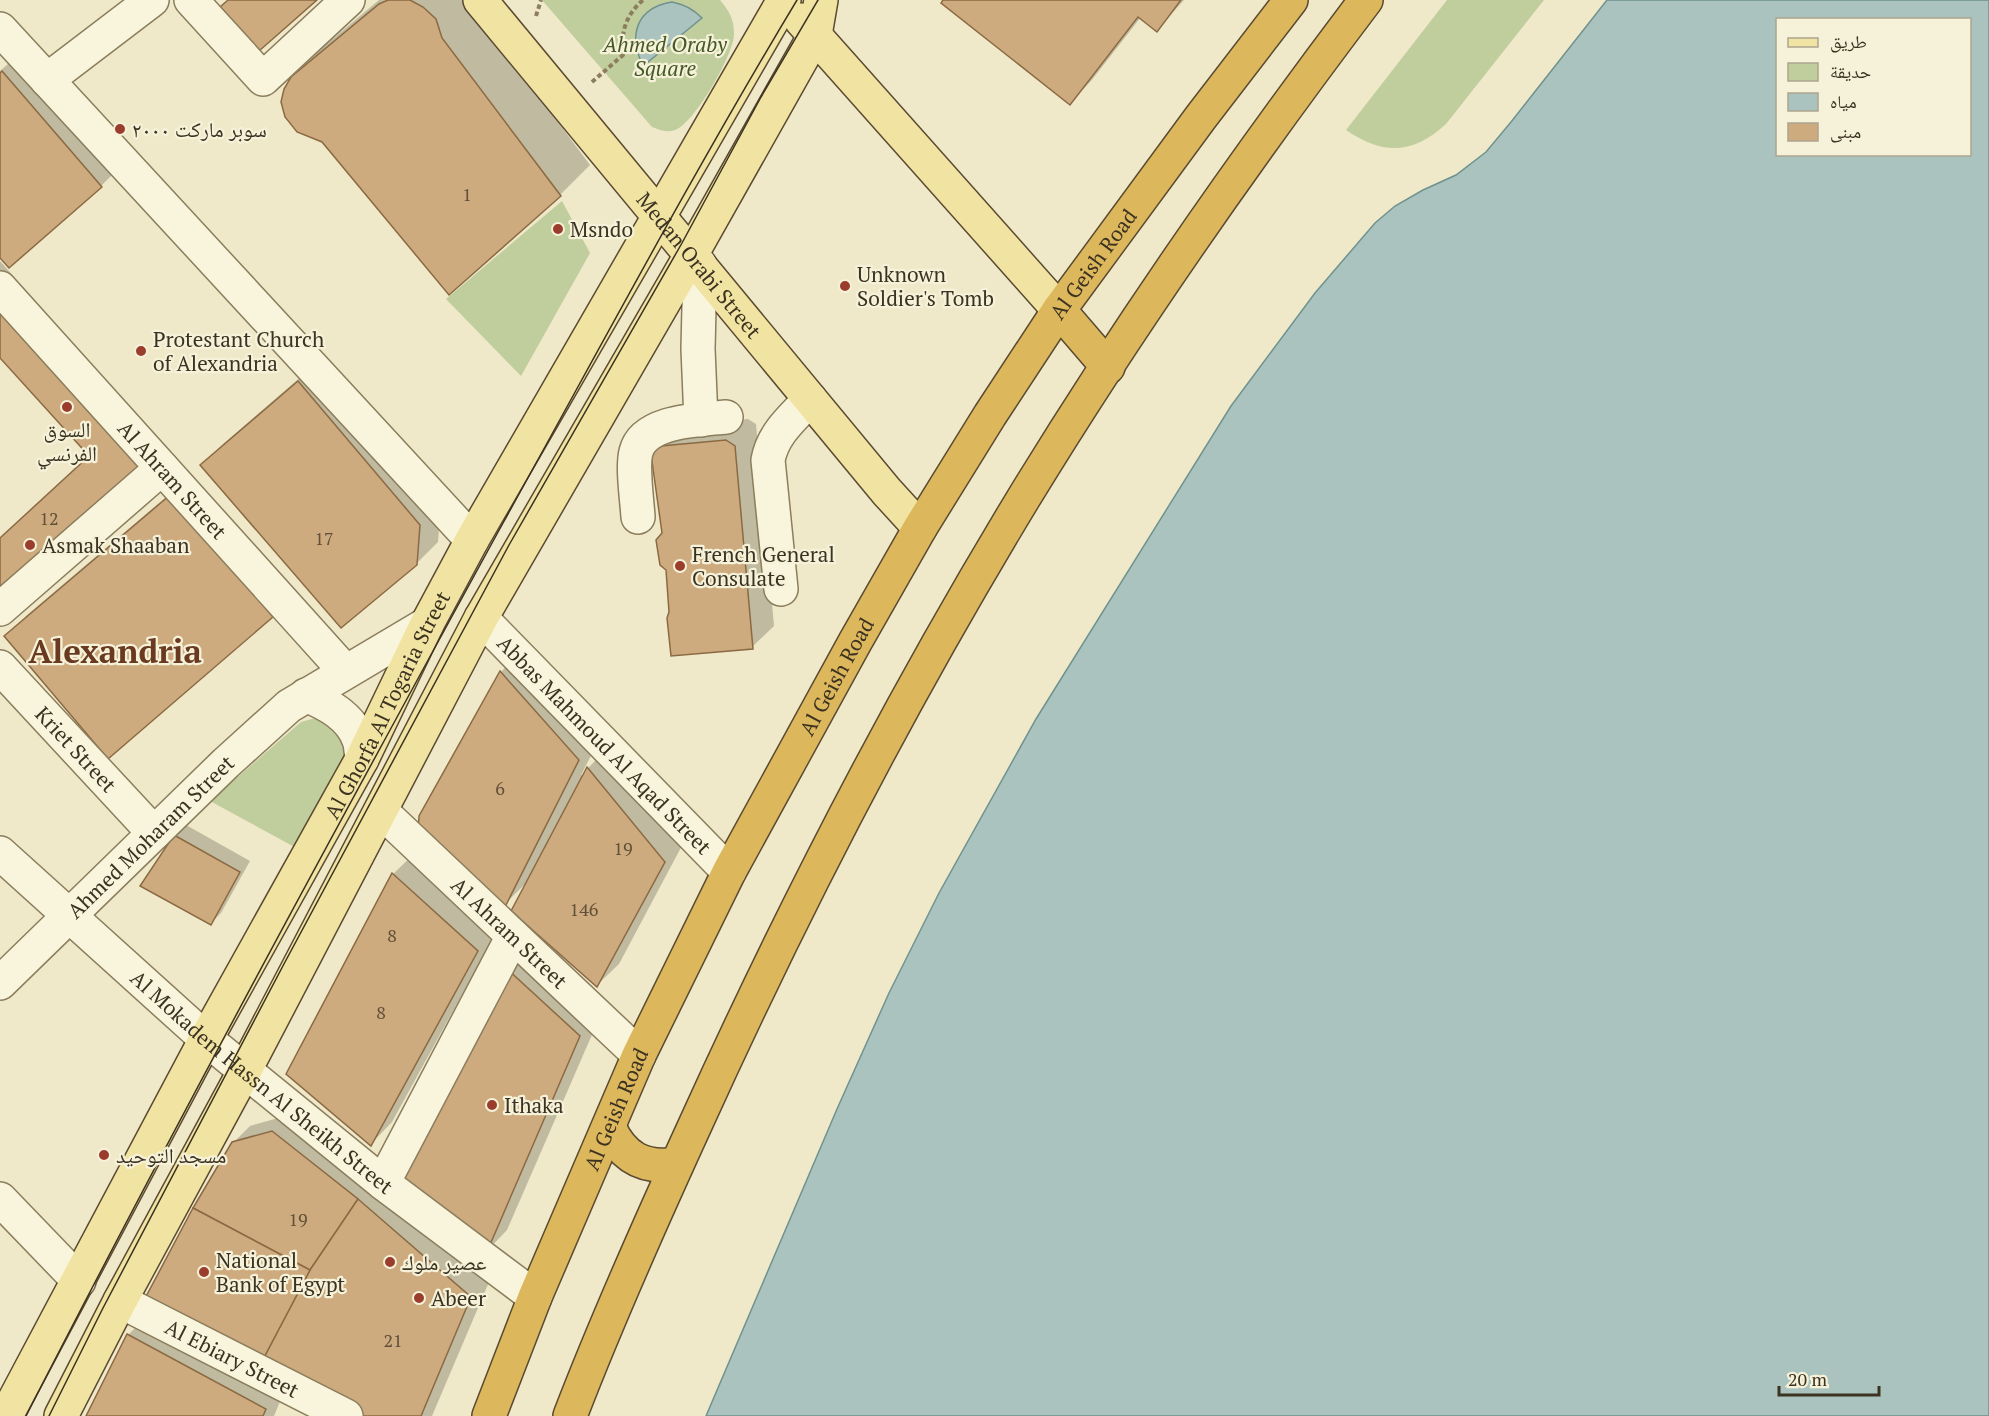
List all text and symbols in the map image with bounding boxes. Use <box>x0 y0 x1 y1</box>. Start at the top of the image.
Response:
legend <box>1776 18 1971 156</box>
text: طريق <box>1830 29 1867 53</box>
park label: Ahmed Oraby Square <box>601 30 727 82</box>
text: حديقة <box>1830 59 1871 83</box>
text: مياه <box>1830 89 1857 113</box>
place label: سوبر ماركت ٢٠٠٠ <box>132 115 267 143</box>
text: مبنى <box>1830 119 1861 143</box>
marker: سوبر ماركت ٢٠٠٠ <box>113 122 127 136</box>
house number: 1 <box>462 182 472 206</box>
street label: Medan Orabi Street <box>631 186 768 344</box>
street label: Al Geish Road <box>1043 203 1143 325</box>
place label: Msndo <box>570 215 633 243</box>
marker: Msndo <box>551 222 565 236</box>
place label: Unknown Soldier's Tomb <box>857 260 994 312</box>
marker: Unknown Soldier's Tomb <box>838 279 852 293</box>
place label: Protestant Church of Alexandria <box>153 325 324 377</box>
marker: Protestant Church of Alexandria <box>134 344 148 358</box>
marker: السوق الفرنسي <box>60 400 74 414</box>
place label: السوق الفرنسي <box>37 415 97 470</box>
street label: Al Ahram Street <box>112 415 233 545</box>
house number: 12 <box>39 506 59 530</box>
house number: 17 <box>314 526 334 550</box>
place label: Asmak Shaaban <box>42 531 190 559</box>
marker: Asmak Shaaban <box>23 538 37 552</box>
place label: French General Consulate <box>692 540 835 592</box>
marker: French General Consulate <box>673 559 687 573</box>
street label: Al Ghorfa Al Togaria Street <box>318 586 456 824</box>
street label: Al Geish Road <box>793 612 880 740</box>
district label: Alexandria <box>28 629 202 672</box>
street label: Abbas Mahmoud Al Aqad Street <box>491 629 718 860</box>
street label: Kriet Street <box>29 700 123 798</box>
street label: Ahmed Moharam Street <box>61 748 240 924</box>
house number: 6 <box>495 776 505 800</box>
house number: 19 <box>613 836 633 860</box>
street label: Al Ahram Street <box>445 871 574 994</box>
house number: 146 <box>570 897 599 921</box>
house number: 8 <box>387 923 397 947</box>
street label: Al Mokadem Hassn Al Sheikh Street <box>125 964 399 1200</box>
house number: 8 <box>376 1000 386 1024</box>
street label: Al Geish Road <box>577 1043 654 1175</box>
place label: Ithaka <box>504 1091 564 1119</box>
marker: Ithaka <box>485 1098 499 1112</box>
place label: مسجد التوحيد <box>116 1141 226 1169</box>
marker: مسجد التوحيد <box>97 1148 111 1162</box>
house number: 19 <box>288 1207 308 1231</box>
place label: National Bank of Egypt <box>216 1246 345 1298</box>
place label: عصير ملوك <box>402 1248 487 1276</box>
marker: عصير ملوك <box>383 1255 397 1269</box>
marker: National Bank of Egypt <box>197 1265 211 1279</box>
place label: Abeer <box>431 1284 486 1312</box>
marker: Abeer <box>412 1291 426 1305</box>
street label: Al Ebiary Street <box>161 1312 304 1404</box>
house number: 21 <box>383 1328 403 1352</box>
scale bar <box>1779 1359 1880 1397</box>
text: 20 m <box>1788 1367 1828 1391</box>

